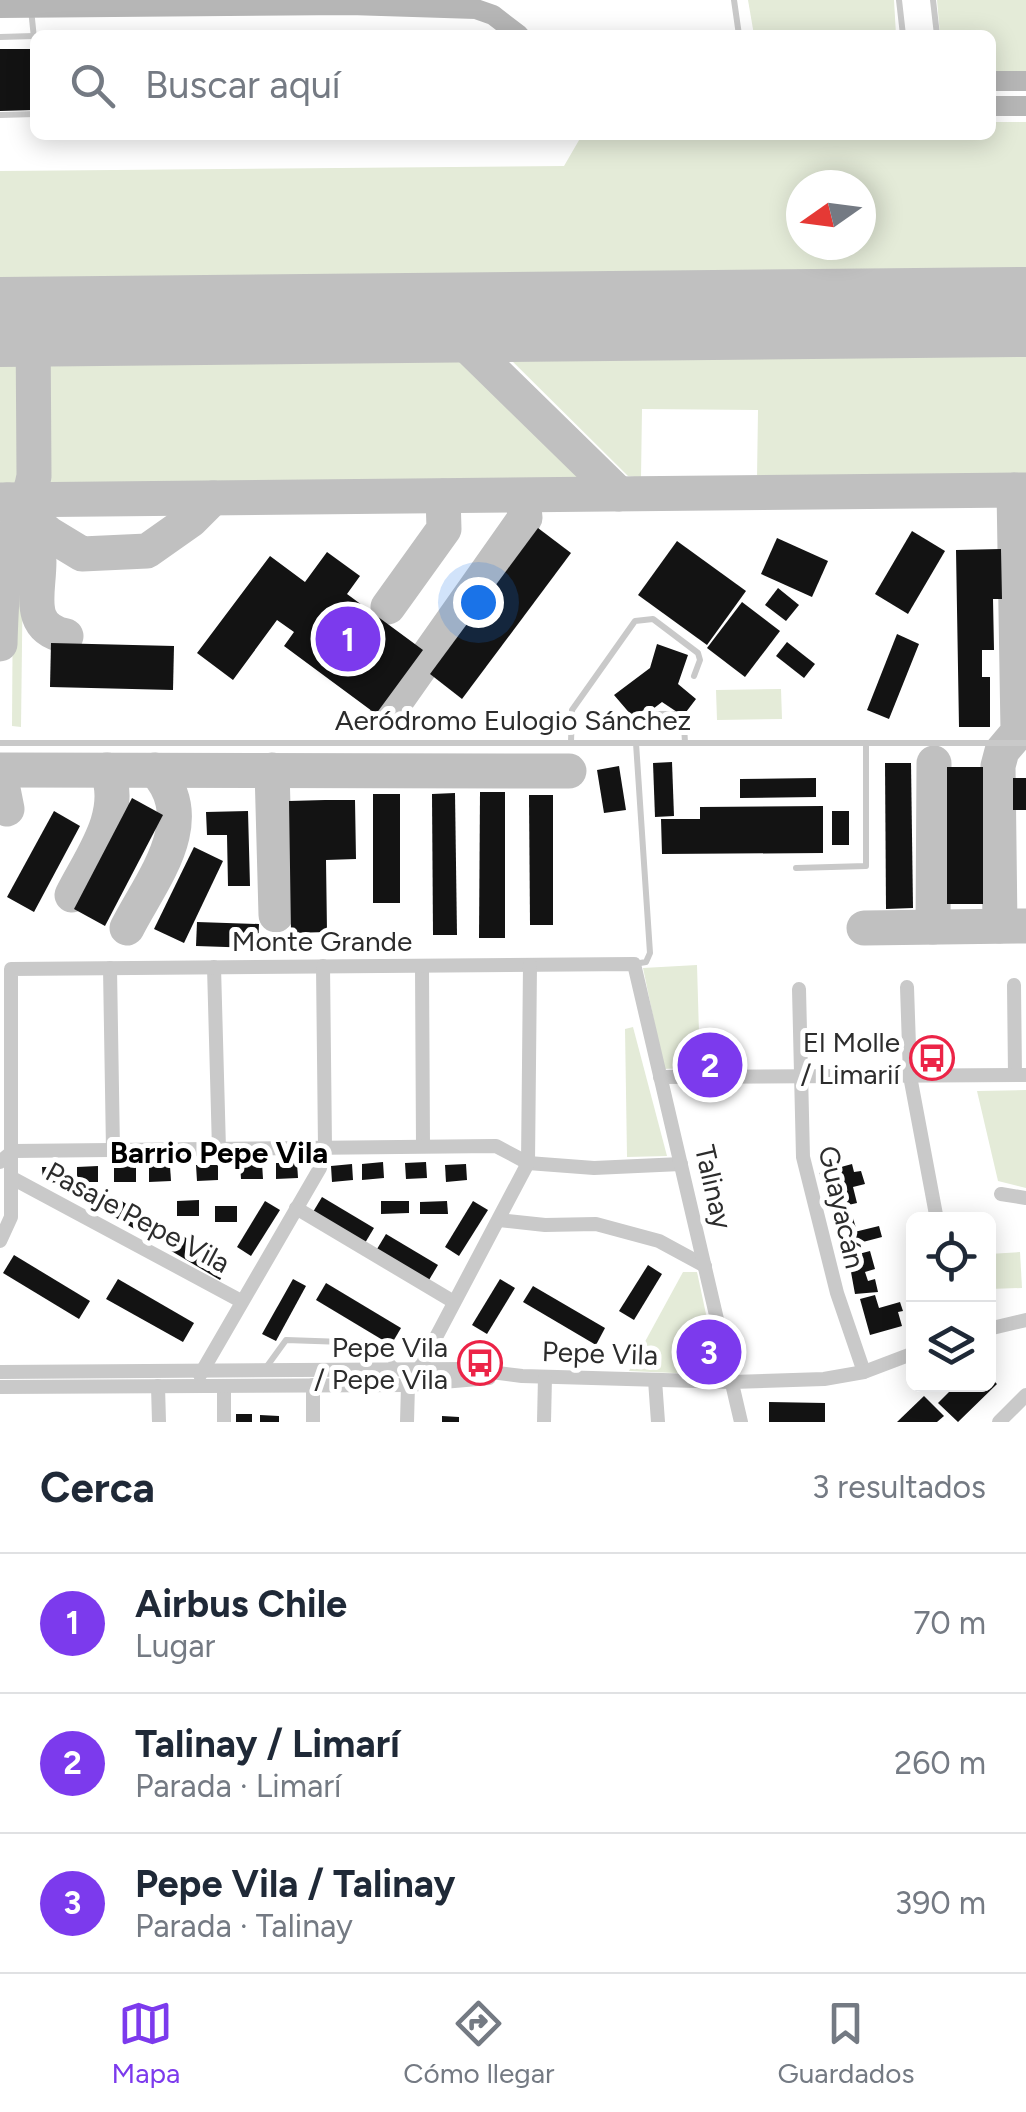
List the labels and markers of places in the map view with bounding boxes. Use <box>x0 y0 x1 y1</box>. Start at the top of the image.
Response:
pin: 1 <box>316 602 380 676</box>
place label: El Molle / Limarií <box>801 1025 901 1091</box>
pin: 2 <box>678 1028 742 1102</box>
bus stop icon: El Molle / Limarií <box>909 1035 955 1081</box>
pin: 3 <box>676 1314 742 1390</box>
place label: Pepe Vila / Pepe Vila <box>314 1330 448 1396</box>
bus stop icon: Pepe Vila / Pepe Vila <box>457 1340 503 1386</box>

